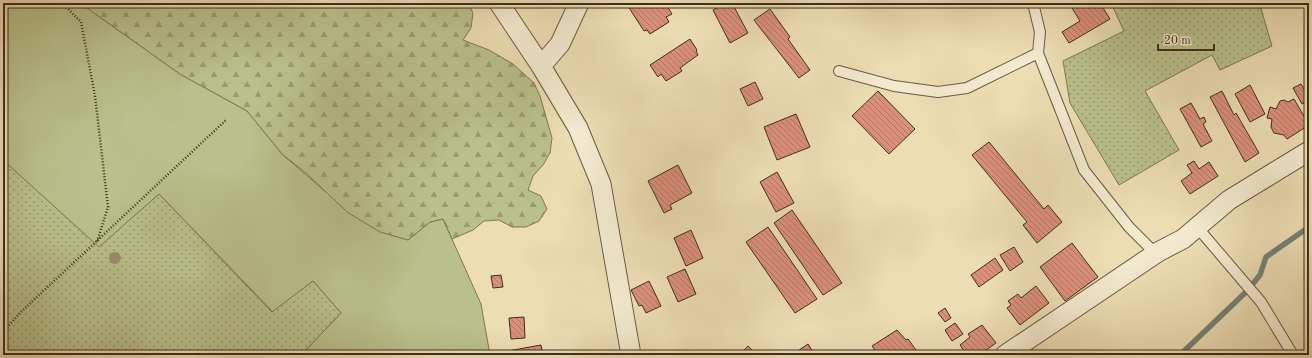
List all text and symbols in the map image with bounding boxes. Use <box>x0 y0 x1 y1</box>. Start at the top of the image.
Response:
scale bar <box>1158 26 1214 52</box>
text: 20 m <box>1164 35 1191 47</box>

